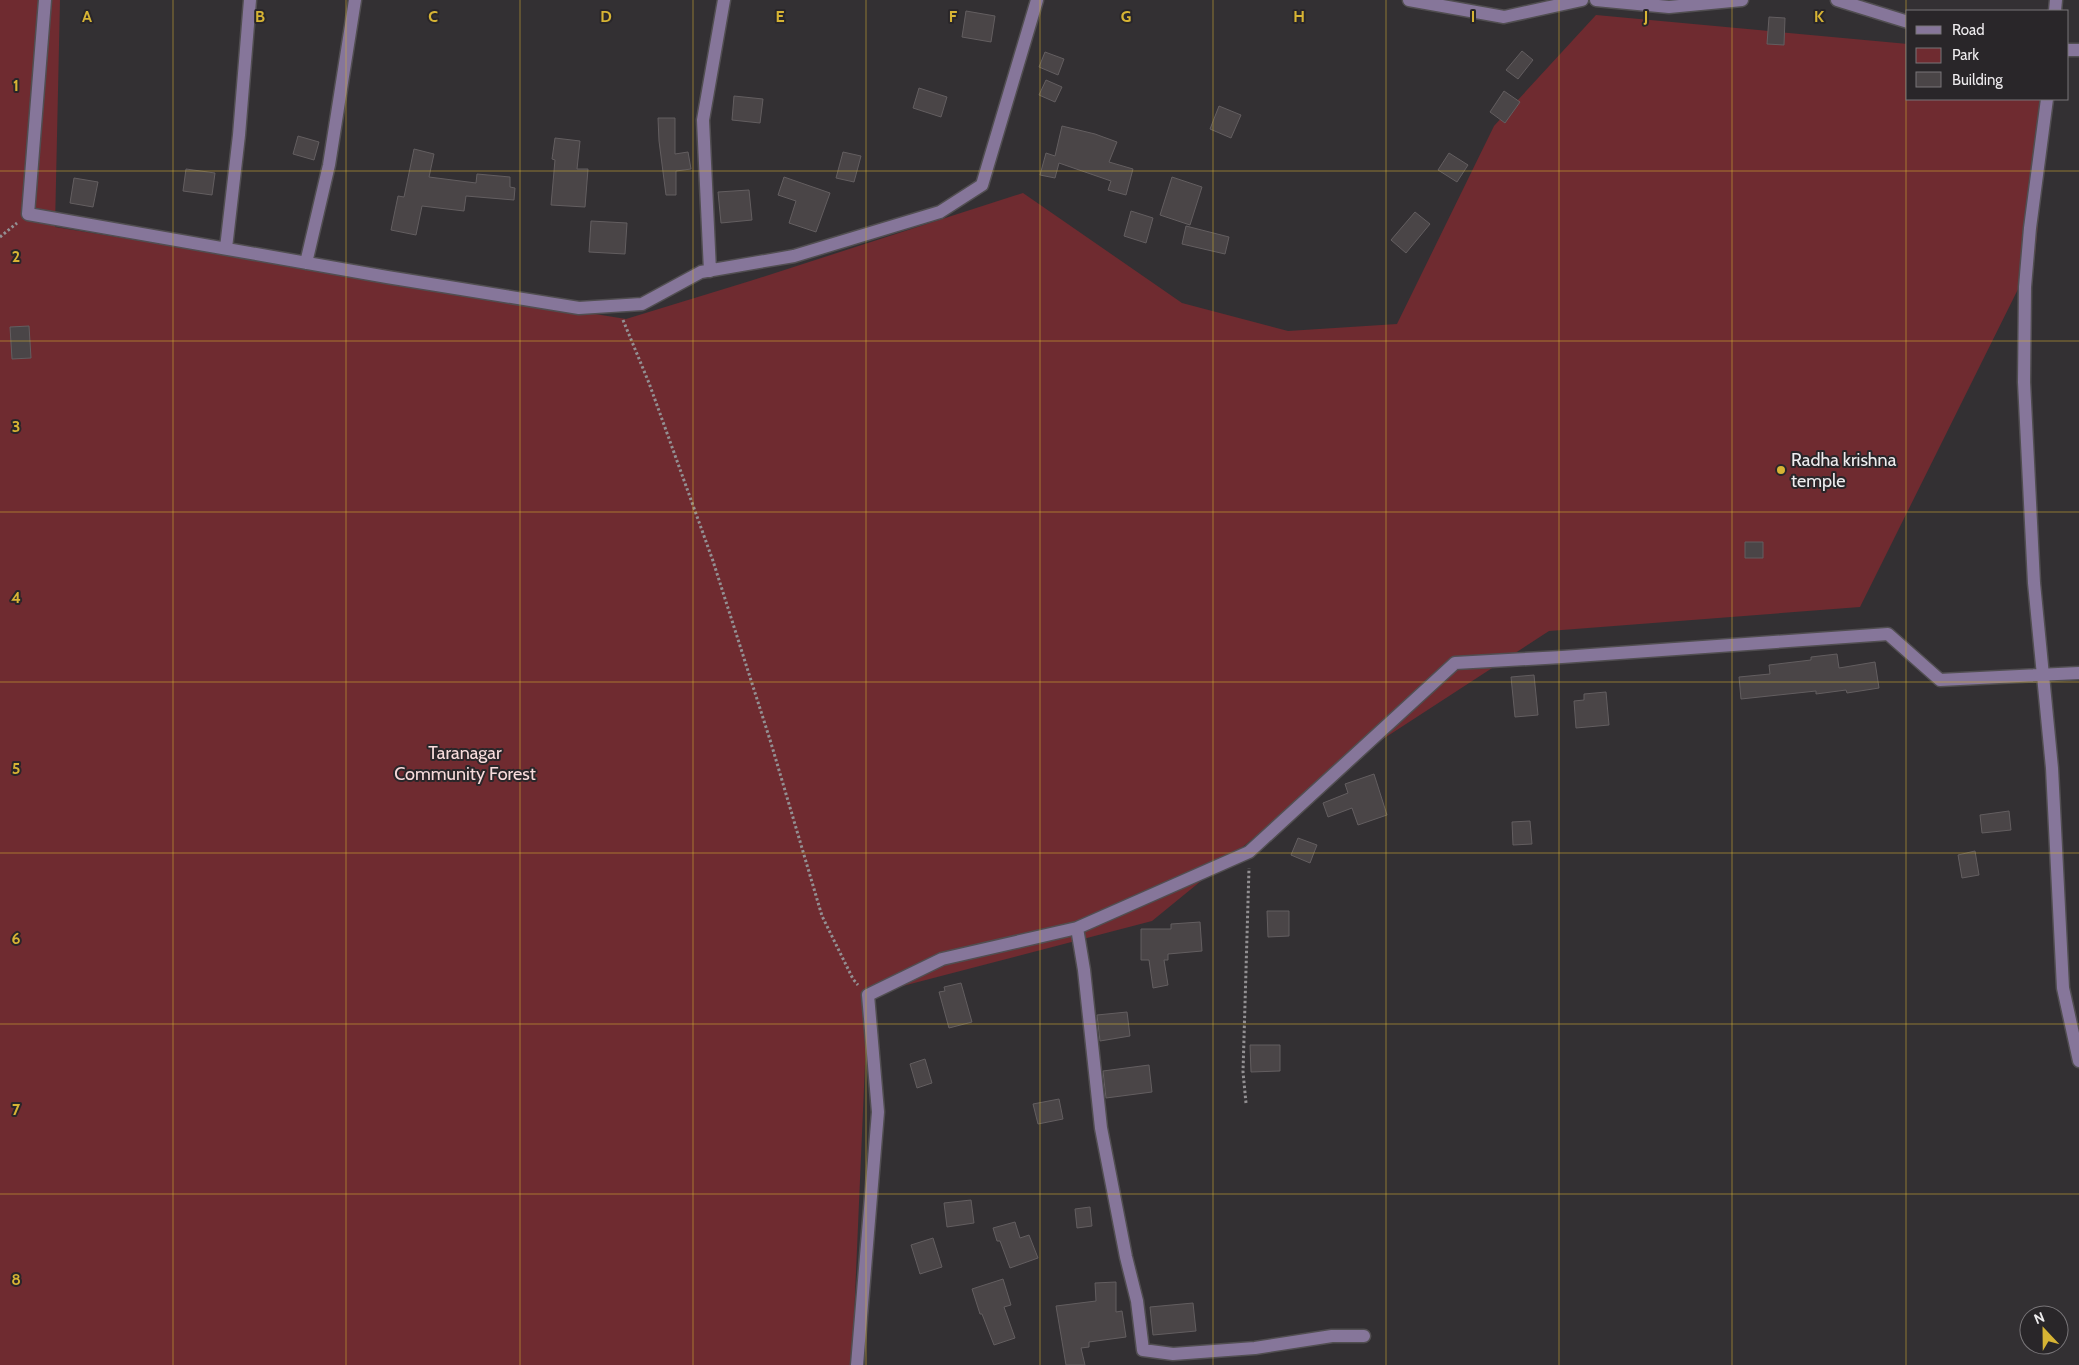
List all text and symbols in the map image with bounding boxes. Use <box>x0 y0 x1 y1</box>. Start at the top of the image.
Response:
text: A <box>82 7 92 26</box>
text: B <box>255 7 265 26</box>
text: C <box>428 7 438 26</box>
text: D <box>600 7 612 26</box>
text: E <box>775 7 785 26</box>
text: F <box>949 7 958 26</box>
text: G <box>1121 7 1131 26</box>
text: H <box>1293 7 1305 26</box>
text: I <box>1471 7 1475 26</box>
text: J <box>1643 7 1648 26</box>
text: K <box>1814 7 1824 26</box>
legend <box>1906 10 2069 100</box>
text: Road <box>1952 21 1985 39</box>
text: Park <box>1952 46 1979 64</box>
text: Building <box>1952 71 2003 89</box>
text: 1 <box>13 76 19 95</box>
text: 2 <box>12 247 20 266</box>
text: 3 <box>12 417 20 436</box>
place label: Radha krishna temple <box>1791 449 1897 492</box>
marker: Radha krishna temple <box>1775 464 1787 476</box>
text: 4 <box>11 588 21 607</box>
park label: Taranagar Community Forest <box>394 742 536 785</box>
text: 5 <box>12 759 20 778</box>
text: 6 <box>12 929 21 948</box>
text: 7 <box>12 1100 21 1119</box>
text: 8 <box>11 1270 21 1289</box>
north arrow <box>2019 1305 2069 1355</box>
text: N <box>2031 1308 2047 1328</box>

